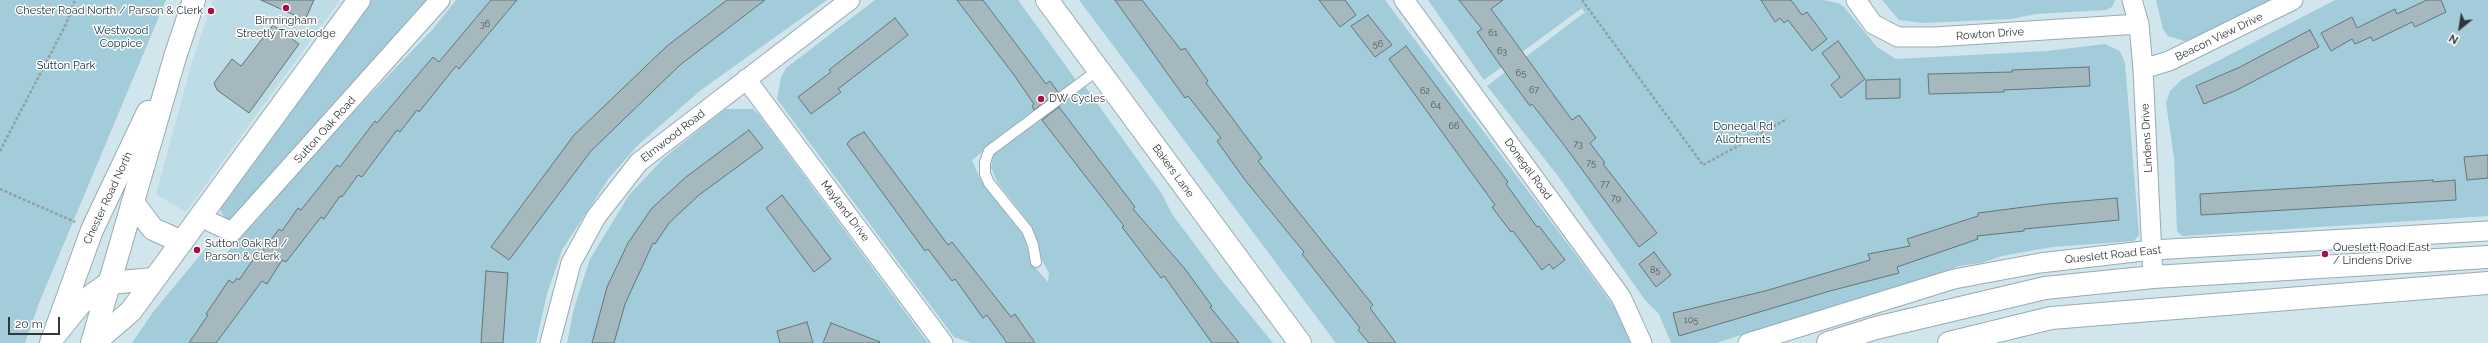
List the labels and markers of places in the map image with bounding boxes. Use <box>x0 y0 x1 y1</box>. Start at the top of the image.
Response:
marker: Birmingham Streetly Travelodge <box>281 3 291 13</box>
place label: Chester Road North / Parson & Clerk <box>16 4 203 18</box>
marker: Chester Road North / Parson & Clerk <box>206 6 216 16</box>
place label: Birmingham Streetly Travelodge <box>236 14 336 40</box>
place label: DW Cycles <box>1049 92 1105 106</box>
marker: DW Cycles <box>1036 94 1046 104</box>
place label: Sutton Oak Rd / Parson & Clerk <box>205 237 287 263</box>
place label: Queslett Road East / Lindens Drive <box>2333 241 2430 267</box>
marker: Sutton Oak Rd / Parson & Clerk <box>192 245 202 255</box>
marker: Queslett Road East / Lindens Drive <box>2320 249 2330 259</box>

